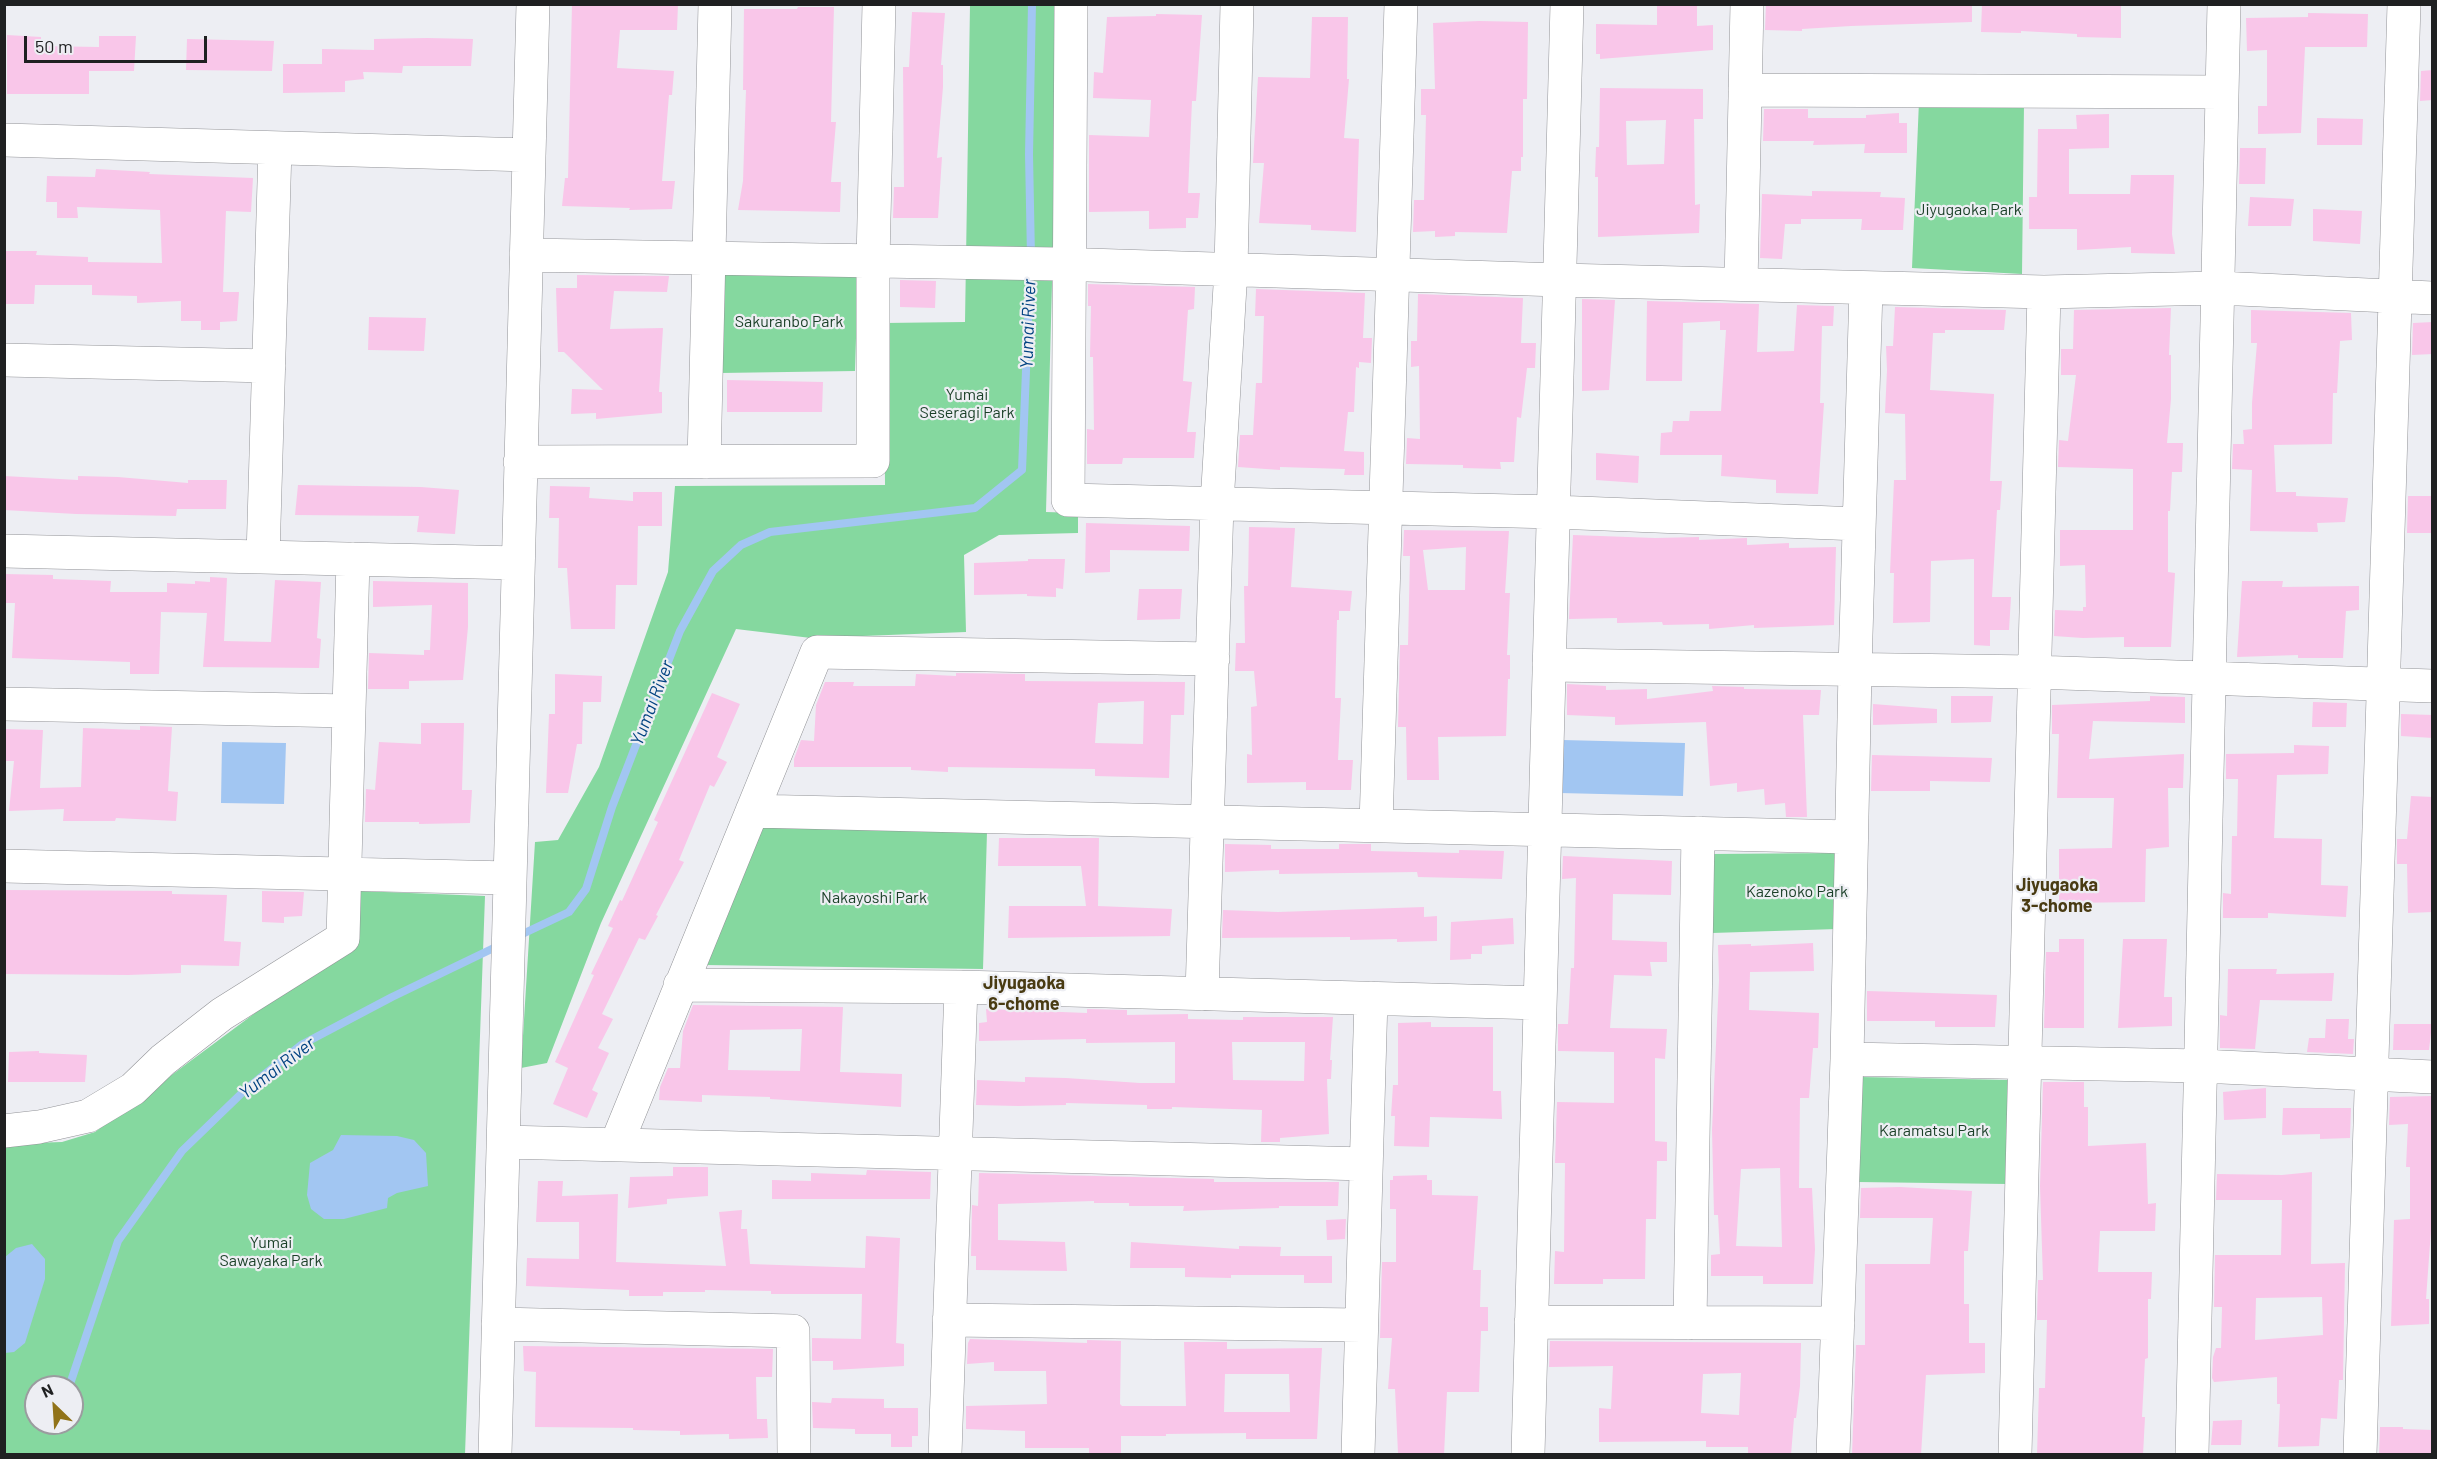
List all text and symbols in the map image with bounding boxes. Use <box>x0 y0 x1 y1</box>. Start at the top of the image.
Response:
scale bar <box>27 24 210 62</box>
text: 50 m <box>35 35 73 57</box>
park label: Jiyugaoka Park <box>1916 200 2022 220</box>
water label: Yumai River <box>1016 279 1040 369</box>
park label: Sakuranbo Park <box>735 312 843 332</box>
park label: Yumai Seseragi Park <box>919 385 1015 423</box>
water label: Yumai River <box>626 657 678 749</box>
district label: Jiyugaoka 3-chome <box>2016 874 2098 916</box>
park label: Kazenoko Park <box>1746 882 1848 902</box>
park label: Nakayoshi Park <box>821 888 927 908</box>
district label: Jiyugaoka 6-chome <box>983 972 1065 1014</box>
water label: Yumai River <box>235 1032 319 1104</box>
park label: Karamatsu Park <box>1879 1121 1989 1141</box>
park label: Yumai Sawayaka Park <box>220 1233 322 1271</box>
north arrow <box>24 1375 84 1435</box>
text: N <box>38 1379 56 1401</box>

